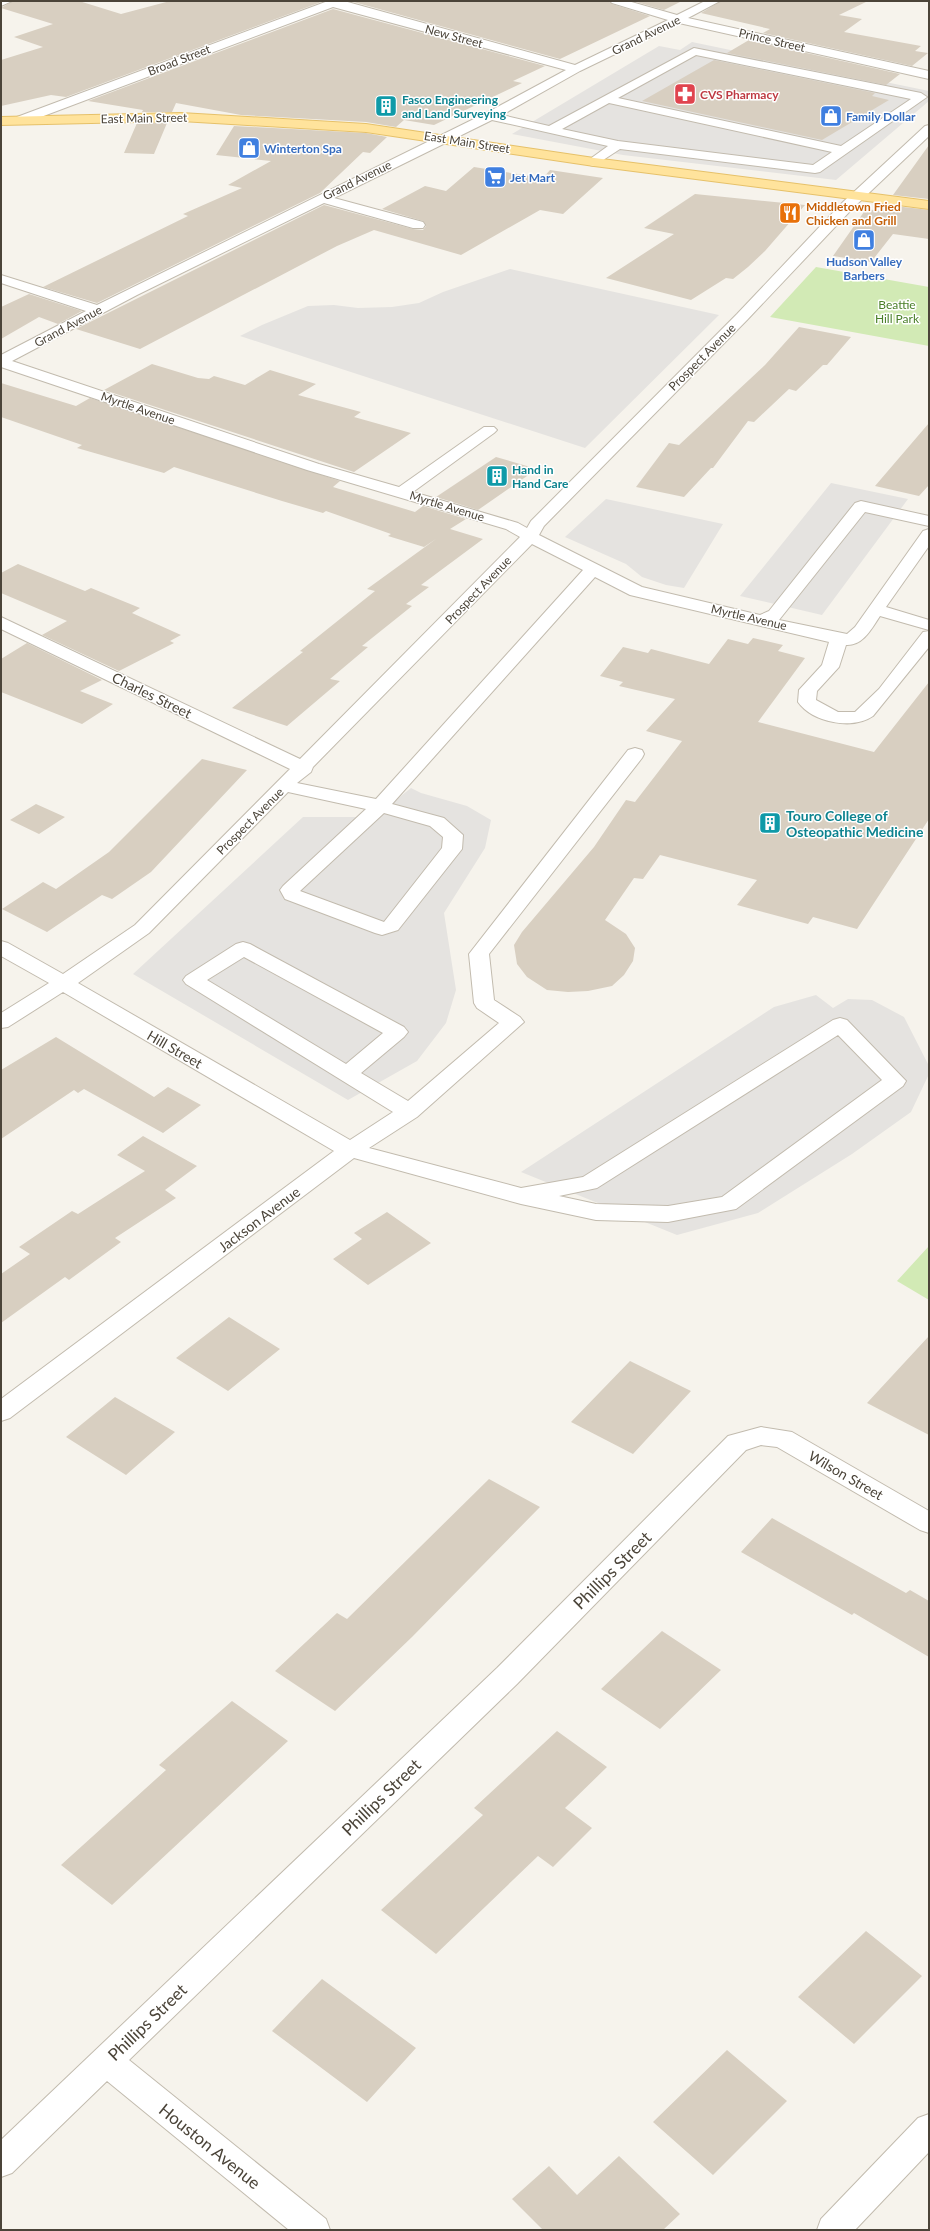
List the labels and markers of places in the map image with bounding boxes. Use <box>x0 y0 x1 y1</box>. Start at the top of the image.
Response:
pharmacy icon: CVS Pharmacy <box>672 81 698 107</box>
place label: CVS Pharmacy <box>700 87 779 102</box>
place label: Fasco Engineering and Land Surveying <box>402 92 507 121</box>
building icon: Fasco Engineering and Land Surveying <box>373 93 399 119</box>
shop icon: Family Dollar <box>818 103 844 129</box>
place label: Family Dollar <box>846 109 916 124</box>
shop icon: Winterton Spa <box>236 135 262 161</box>
place label: Winterton Spa <box>264 141 342 156</box>
supermarket icon: Jet Mart <box>482 164 508 190</box>
place label: Jet Mart <box>510 170 555 185</box>
place label: Middletown Fried Chicken and Grill <box>806 199 901 228</box>
restaurant icon: Middletown Fried Chicken and Grill <box>777 200 803 226</box>
shop icon: Hudson Valley Barbers <box>851 227 877 253</box>
place label: Hudson Valley Barbers <box>826 254 903 283</box>
place label: Hand in Hand Care <box>512 462 569 491</box>
building icon: Hand in Hand Care <box>484 463 510 489</box>
place label: Touro College of Osteopathic Medicine <box>786 807 924 840</box>
building icon: Touro College of Osteopathic Medicine <box>757 810 783 836</box>

